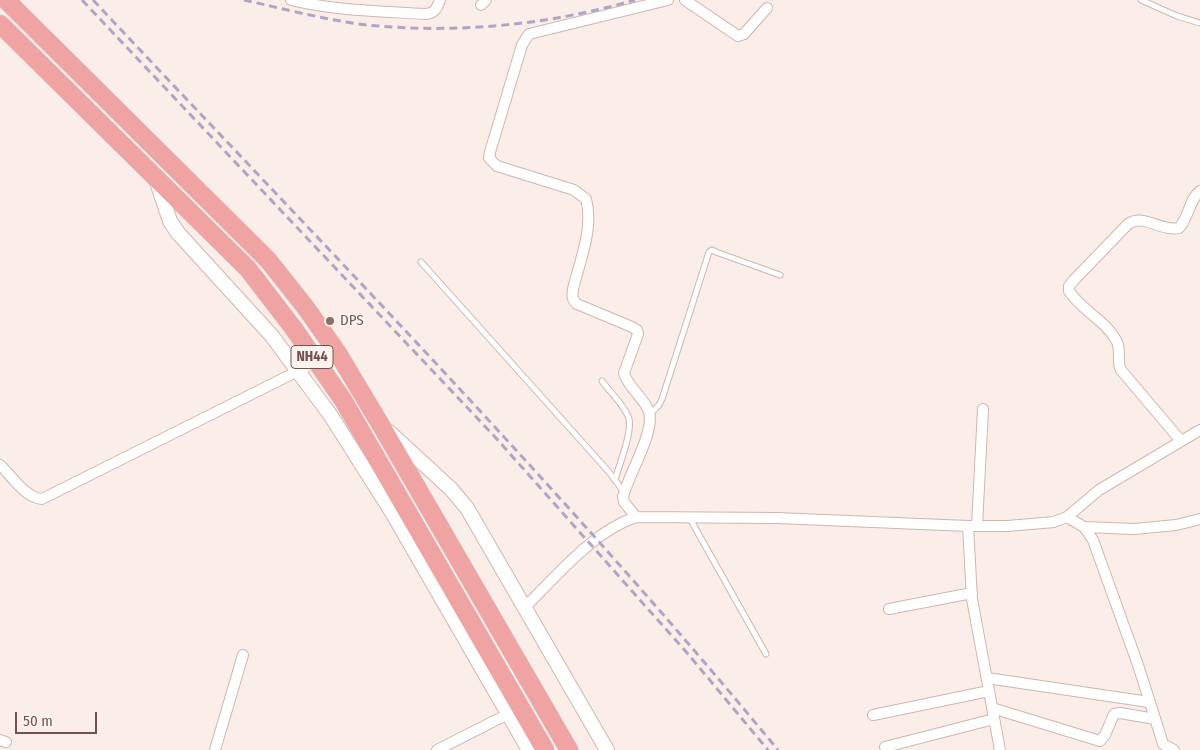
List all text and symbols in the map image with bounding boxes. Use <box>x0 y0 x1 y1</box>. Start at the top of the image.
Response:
place label: DPS <box>340 312 364 330</box>
marker: DPS <box>324 315 336 327</box>
road number: NH44 <box>291 346 333 368</box>
scale bar <box>18 702 100 734</box>
text: 50 m <box>23 712 53 730</box>

